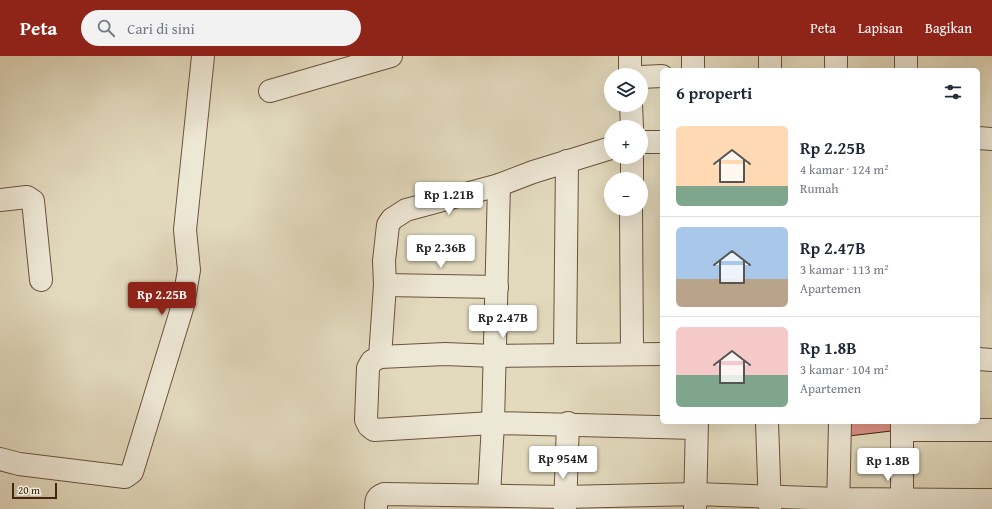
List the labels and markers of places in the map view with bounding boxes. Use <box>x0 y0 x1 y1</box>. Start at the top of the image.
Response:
pin: Rp 1.21B <box>408 182 490 216</box>
pin: Rp 2.36B <box>400 235 482 269</box>
pin: Rp 2.25B <box>121 282 203 316</box>
pin: Rp 2.47B <box>462 305 544 339</box>
pin: Rp 954M <box>526 446 600 480</box>
pin: Rp 1.8B <box>851 448 925 482</box>

